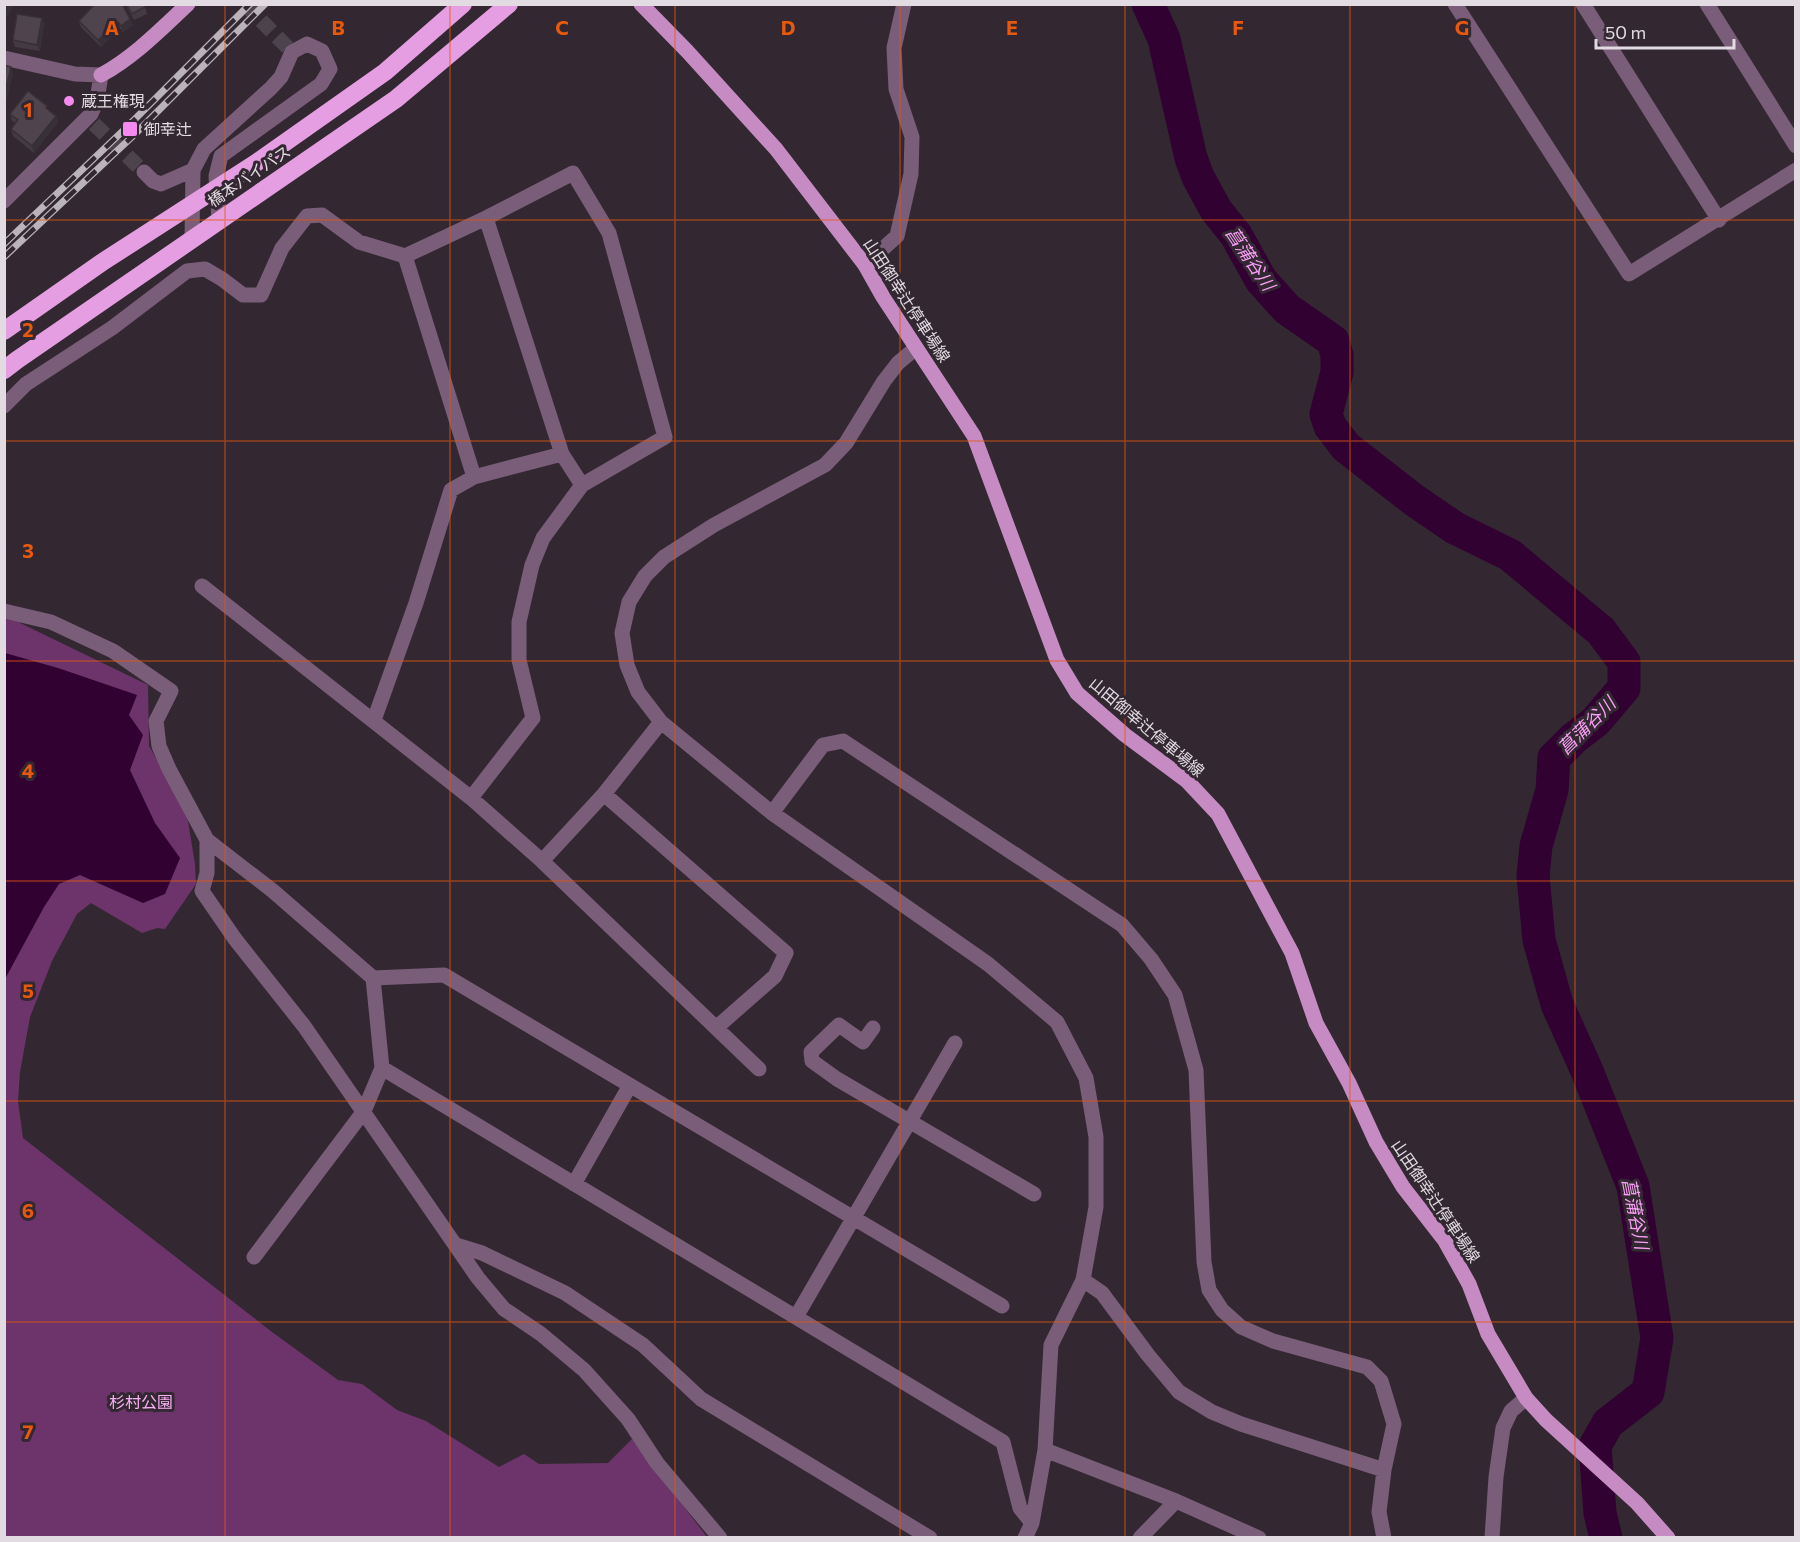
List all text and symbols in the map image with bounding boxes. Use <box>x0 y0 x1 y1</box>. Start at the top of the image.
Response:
scale bar <box>1596 12 1734 50</box>
text: A <box>105 15 119 39</box>
text: B <box>331 15 345 39</box>
text: C <box>555 15 569 39</box>
text: D <box>781 15 795 39</box>
text: E <box>1006 15 1018 39</box>
text: F <box>1232 15 1244 39</box>
text: G <box>1455 15 1469 39</box>
text: 50 m <box>1605 21 1646 43</box>
place label: 蔵王権現 <box>81 91 145 110</box>
marker: 蔵王権現 <box>62 94 76 108</box>
text: 1 <box>23 97 33 121</box>
place label: 御幸辻 <box>144 119 192 138</box>
marker: 御幸辻 <box>121 120 139 138</box>
street label: 橋本バイパス <box>204 141 294 210</box>
water label: 菖蒲谷川 <box>1222 222 1281 296</box>
street label: 山田御幸辻停車場線 <box>860 234 955 365</box>
text: 2 <box>22 317 34 341</box>
text: 3 <box>22 538 34 562</box>
street label: 山田御幸辻停車場線 <box>1086 673 1209 780</box>
water label: 菖蒲谷川 <box>1553 691 1621 759</box>
text: 4 <box>22 758 34 782</box>
text: 5 <box>22 978 34 1002</box>
street label: 山田御幸辻停車場線 <box>1388 1136 1485 1266</box>
water label: 菖蒲谷川 <box>1618 1176 1654 1253</box>
text: 6 <box>22 1198 34 1222</box>
park label: 杉村公園 <box>109 1392 173 1411</box>
text: 7 <box>23 1419 34 1443</box>

